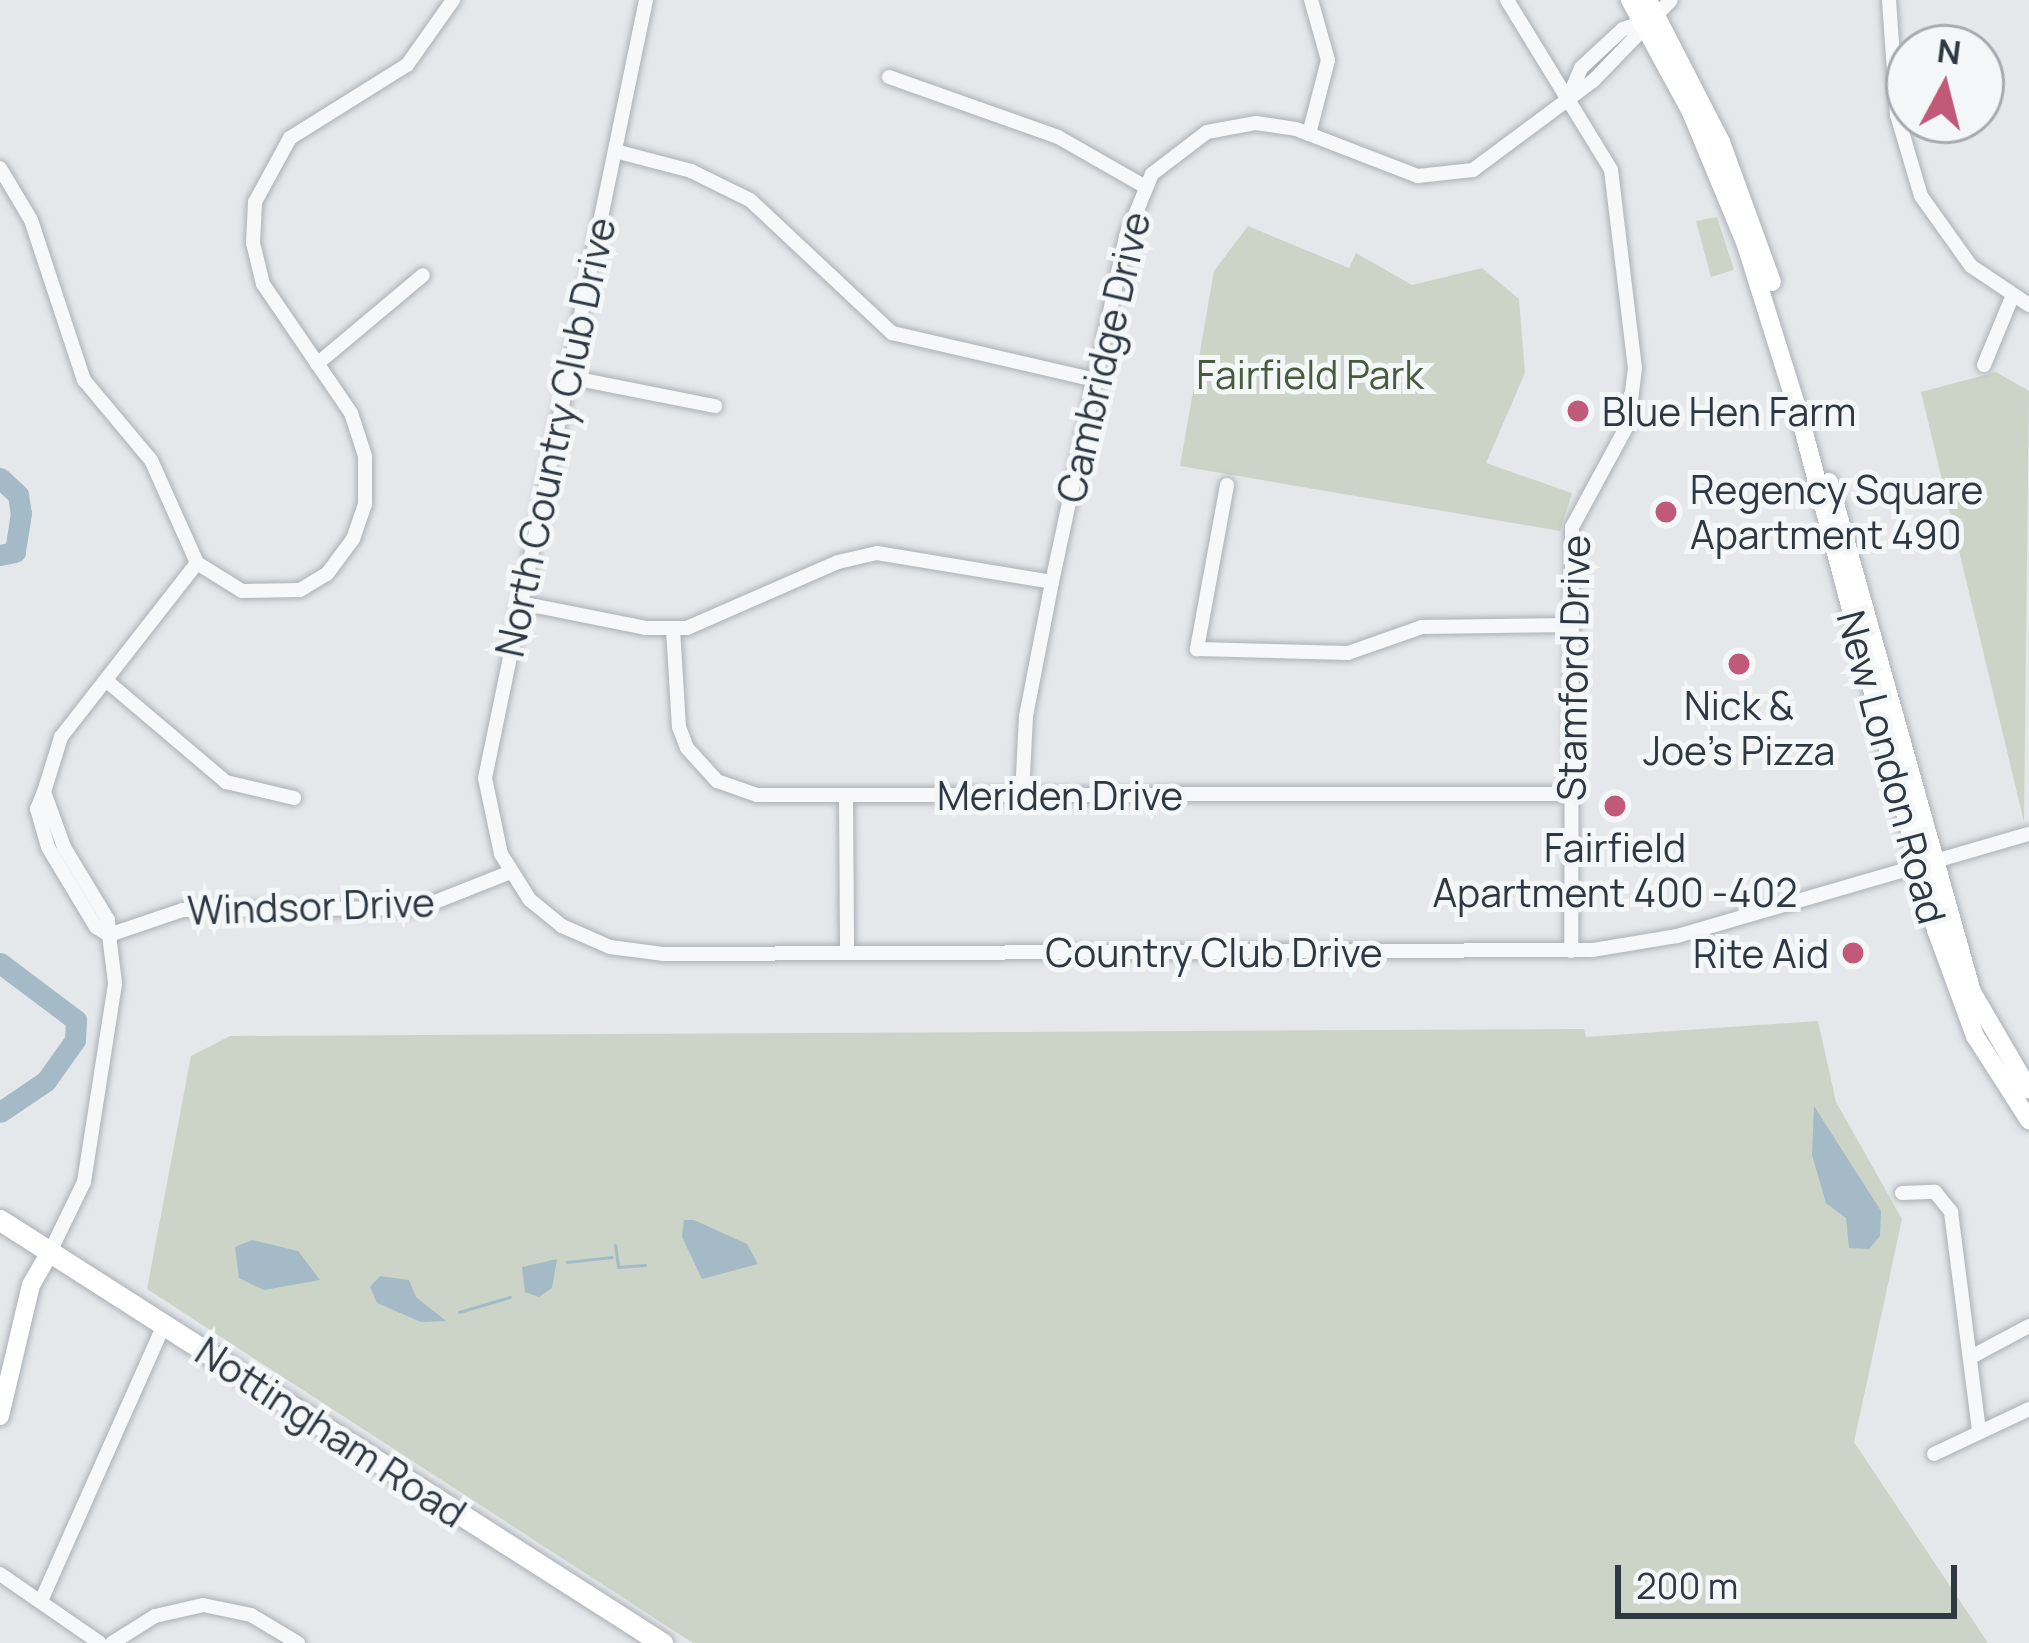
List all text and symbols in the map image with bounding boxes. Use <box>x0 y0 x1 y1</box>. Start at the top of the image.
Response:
north arrow <box>1885 24 2005 144</box>
text: N <box>1935 27 1964 75</box>
street label: Cambridge Drive <box>1047 207 1159 507</box>
street label: North Country Club Drive <box>486 213 624 661</box>
park label: Fairfield Park <box>1196 351 1424 397</box>
place label: Blue Hen Farm <box>1602 388 1856 434</box>
marker: Blue Hen Farm <box>1565 398 1591 424</box>
place label: Regency Square Apartment 490 <box>1690 467 1983 558</box>
marker: Regency Square Apartment 490 <box>1653 499 1679 525</box>
street label: Stamford Drive <box>1547 534 1599 802</box>
street label: New London Road <box>1828 605 1956 929</box>
marker: Nick & Joe's Pizza <box>1726 651 1752 677</box>
place label: Nick & Joe's Pizza <box>1643 683 1835 774</box>
street label: Meriden Drive <box>937 772 1183 818</box>
marker: Fairfield Apartment 400 -402 <box>1602 793 1628 819</box>
place label: Fairfield Apartment 400 -402 <box>1432 825 1798 916</box>
street label: Windsor Drive <box>186 878 436 934</box>
street label: Country Club Drive <box>1045 929 1383 975</box>
place label: Rite Aid <box>1693 930 1829 976</box>
marker: Rite Aid <box>1840 940 1866 966</box>
street label: Nottingham Road <box>187 1327 475 1537</box>
scale bar <box>1621 1541 1963 1615</box>
text: 200 m <box>1636 1561 1738 1610</box>

